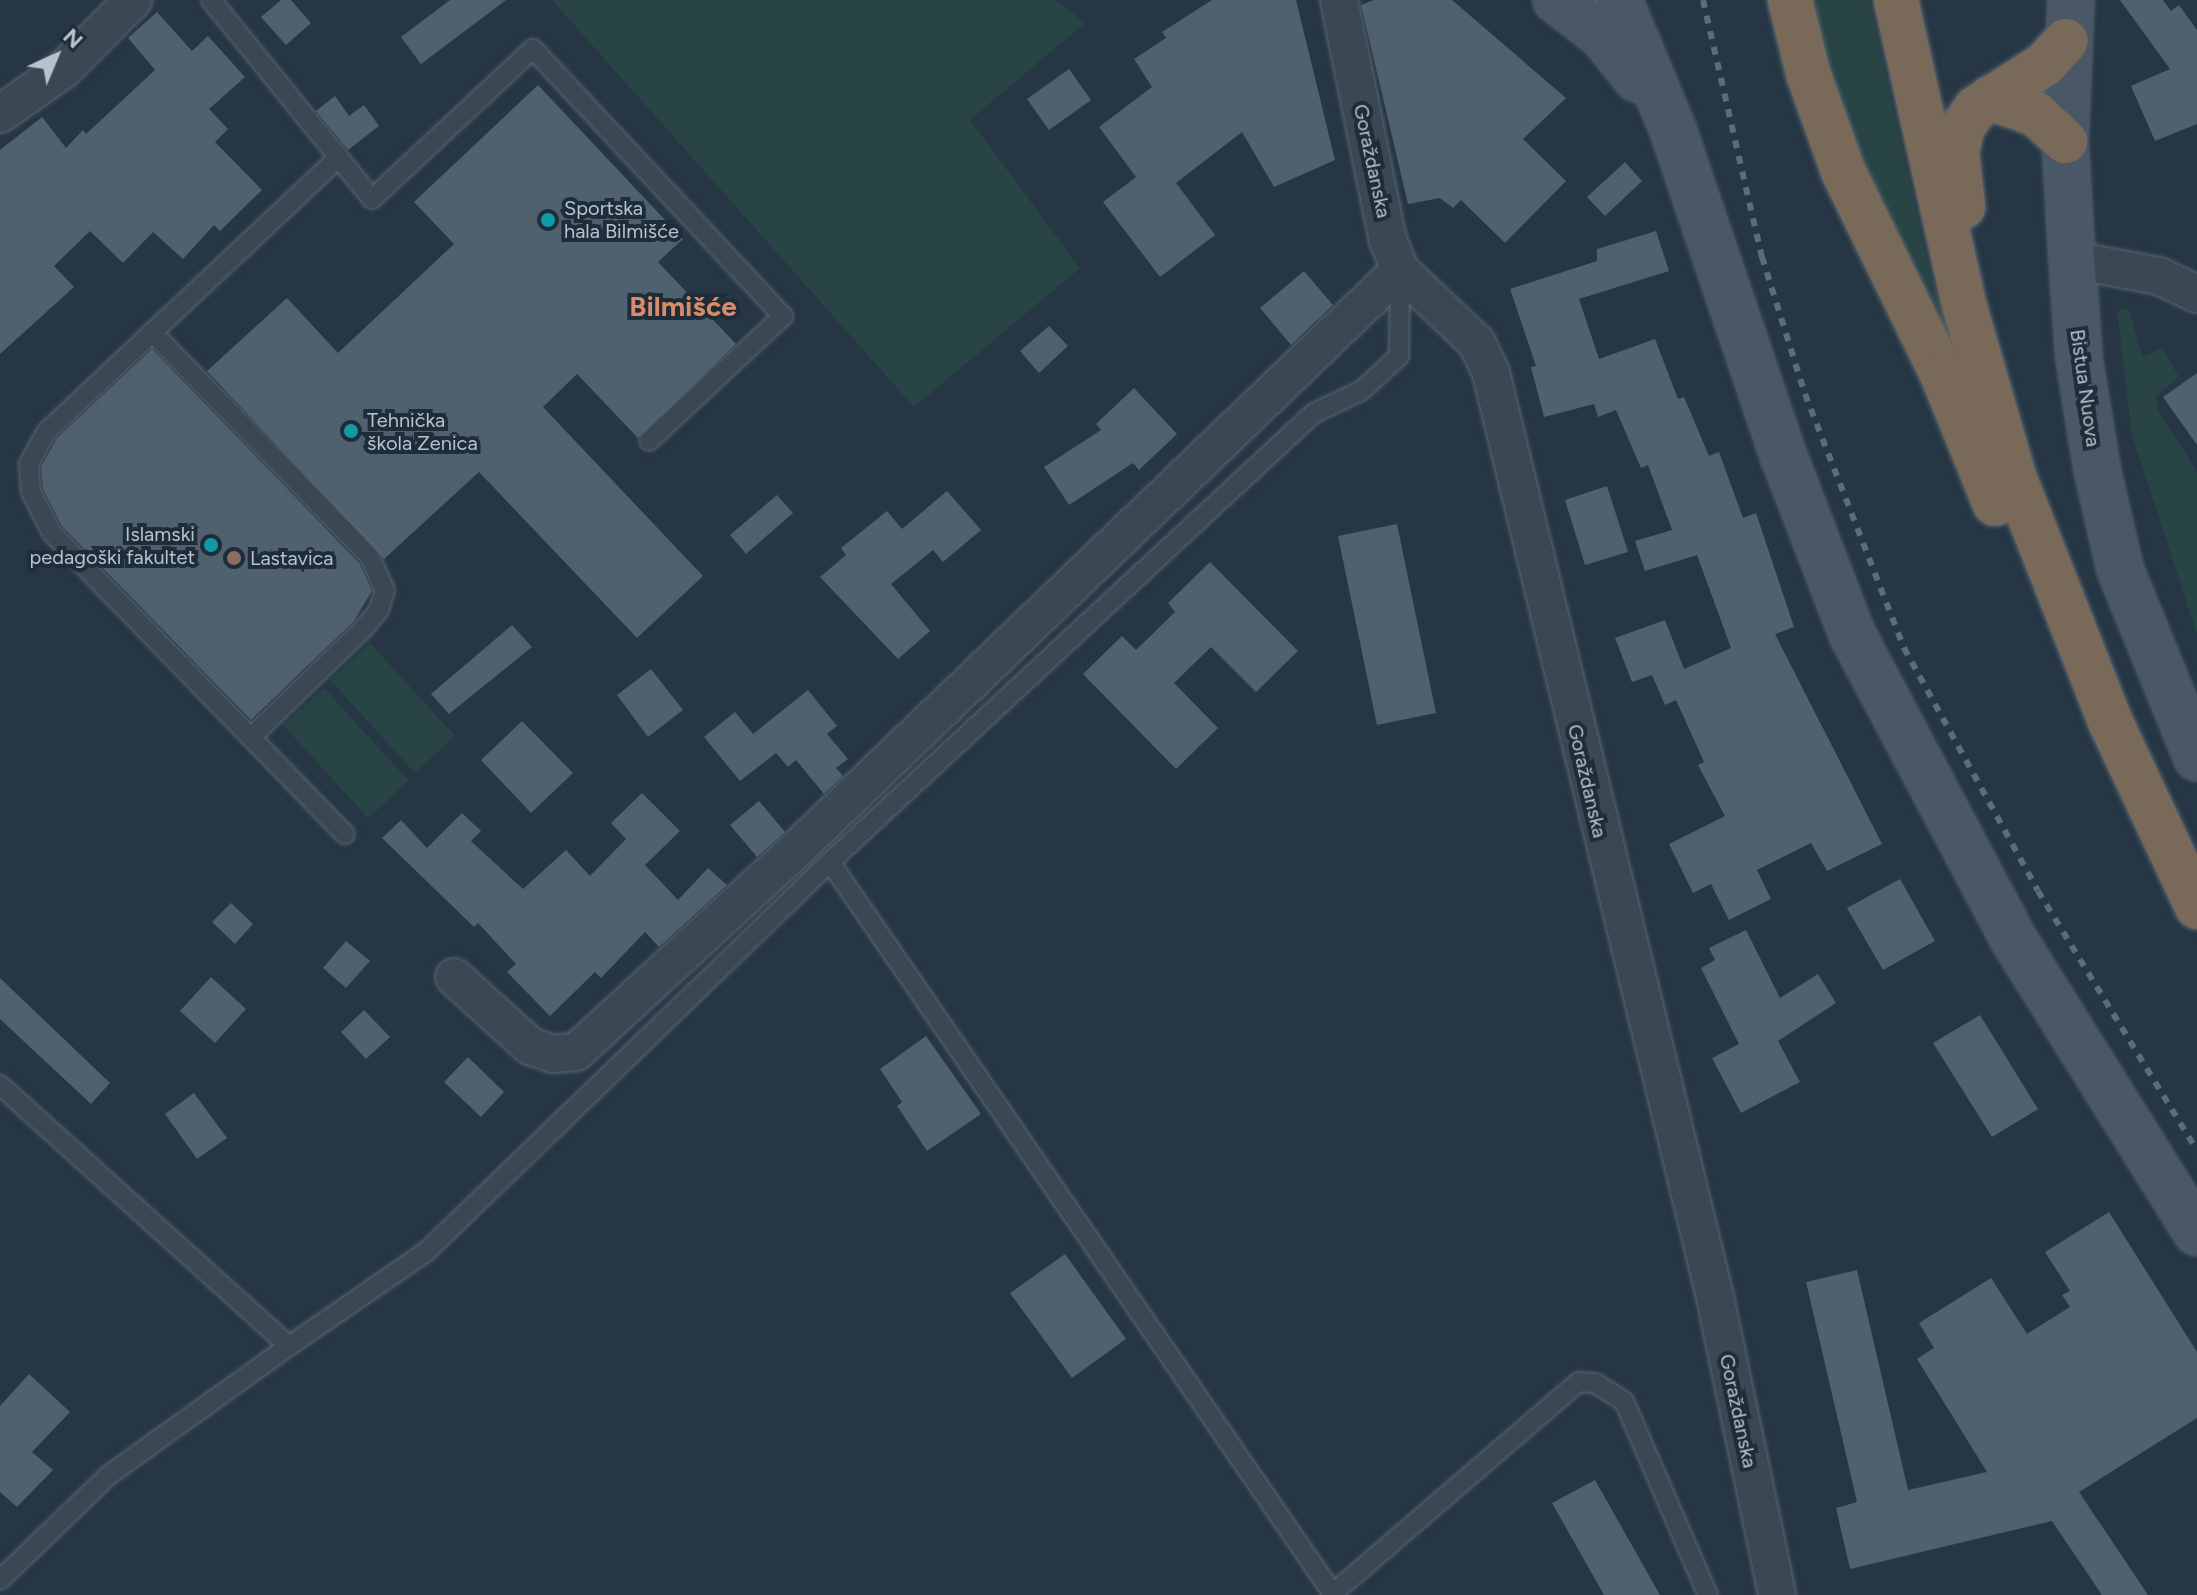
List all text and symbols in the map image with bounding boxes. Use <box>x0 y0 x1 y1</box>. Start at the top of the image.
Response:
north arrow <box>16 16 96 96</box>
text: N <box>58 23 89 54</box>
street label: Goraždanska <box>1348 102 1396 220</box>
place label: Sportska hala Bilmišće <box>564 196 679 243</box>
marker: Sportska hala Bilmišće <box>539 211 557 229</box>
district label: Bilmišće <box>629 289 737 323</box>
street label: Bistua Nuova <box>2065 328 2105 448</box>
place label: Tehnička škola Zenica <box>367 408 478 455</box>
marker: Tehnička škola Zenica <box>342 422 360 440</box>
place label: Islamski pedagoški fakultet <box>30 522 195 569</box>
marker: Islamski pedagoški fakultet <box>202 536 220 554</box>
place label: Lastavica <box>250 546 334 570</box>
marker: Lastavica <box>225 549 243 567</box>
street label: Goraždanska <box>1562 722 1612 840</box>
street label: Goraždanska <box>1714 1352 1762 1470</box>

